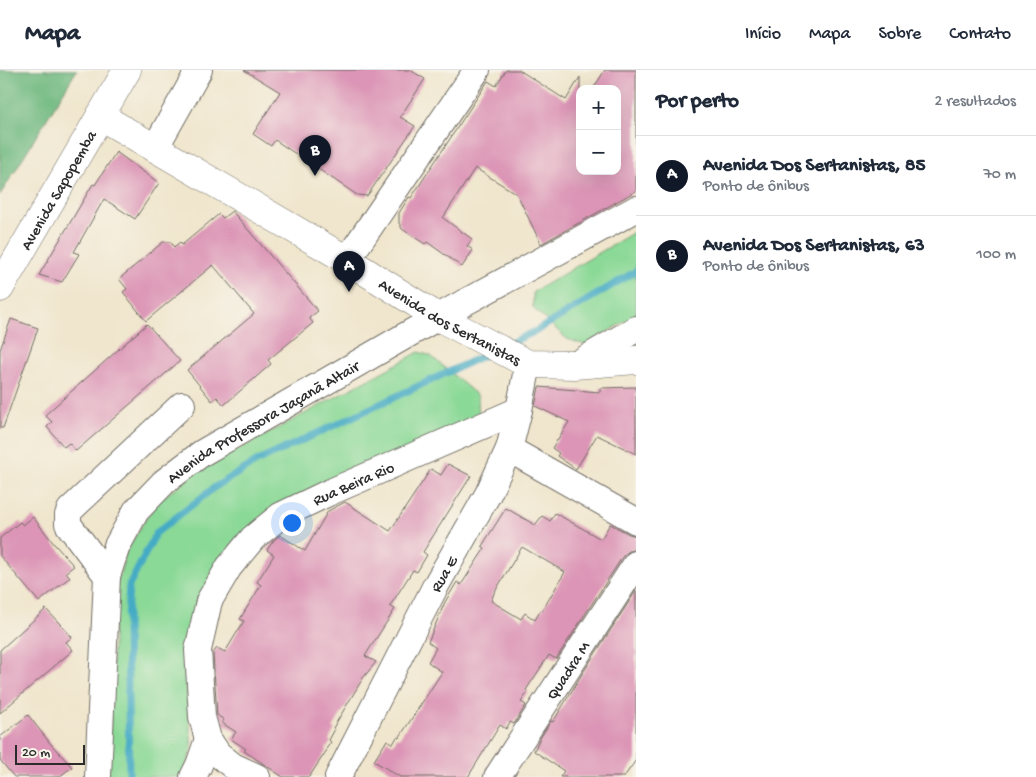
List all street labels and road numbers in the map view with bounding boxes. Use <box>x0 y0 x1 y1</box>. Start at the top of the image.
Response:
street label: Avenida Sapopemba <box>18 127 103 254</box>
street label: Avenida dos Sertanistas <box>374 276 524 372</box>
street label: Avenida Professora Jaçanã Altair <box>164 358 365 489</box>
street label: Rua Beira Rio <box>311 459 398 512</box>
street label: Rua E <box>428 553 464 597</box>
street label: Quadra M <box>544 638 596 705</box>

